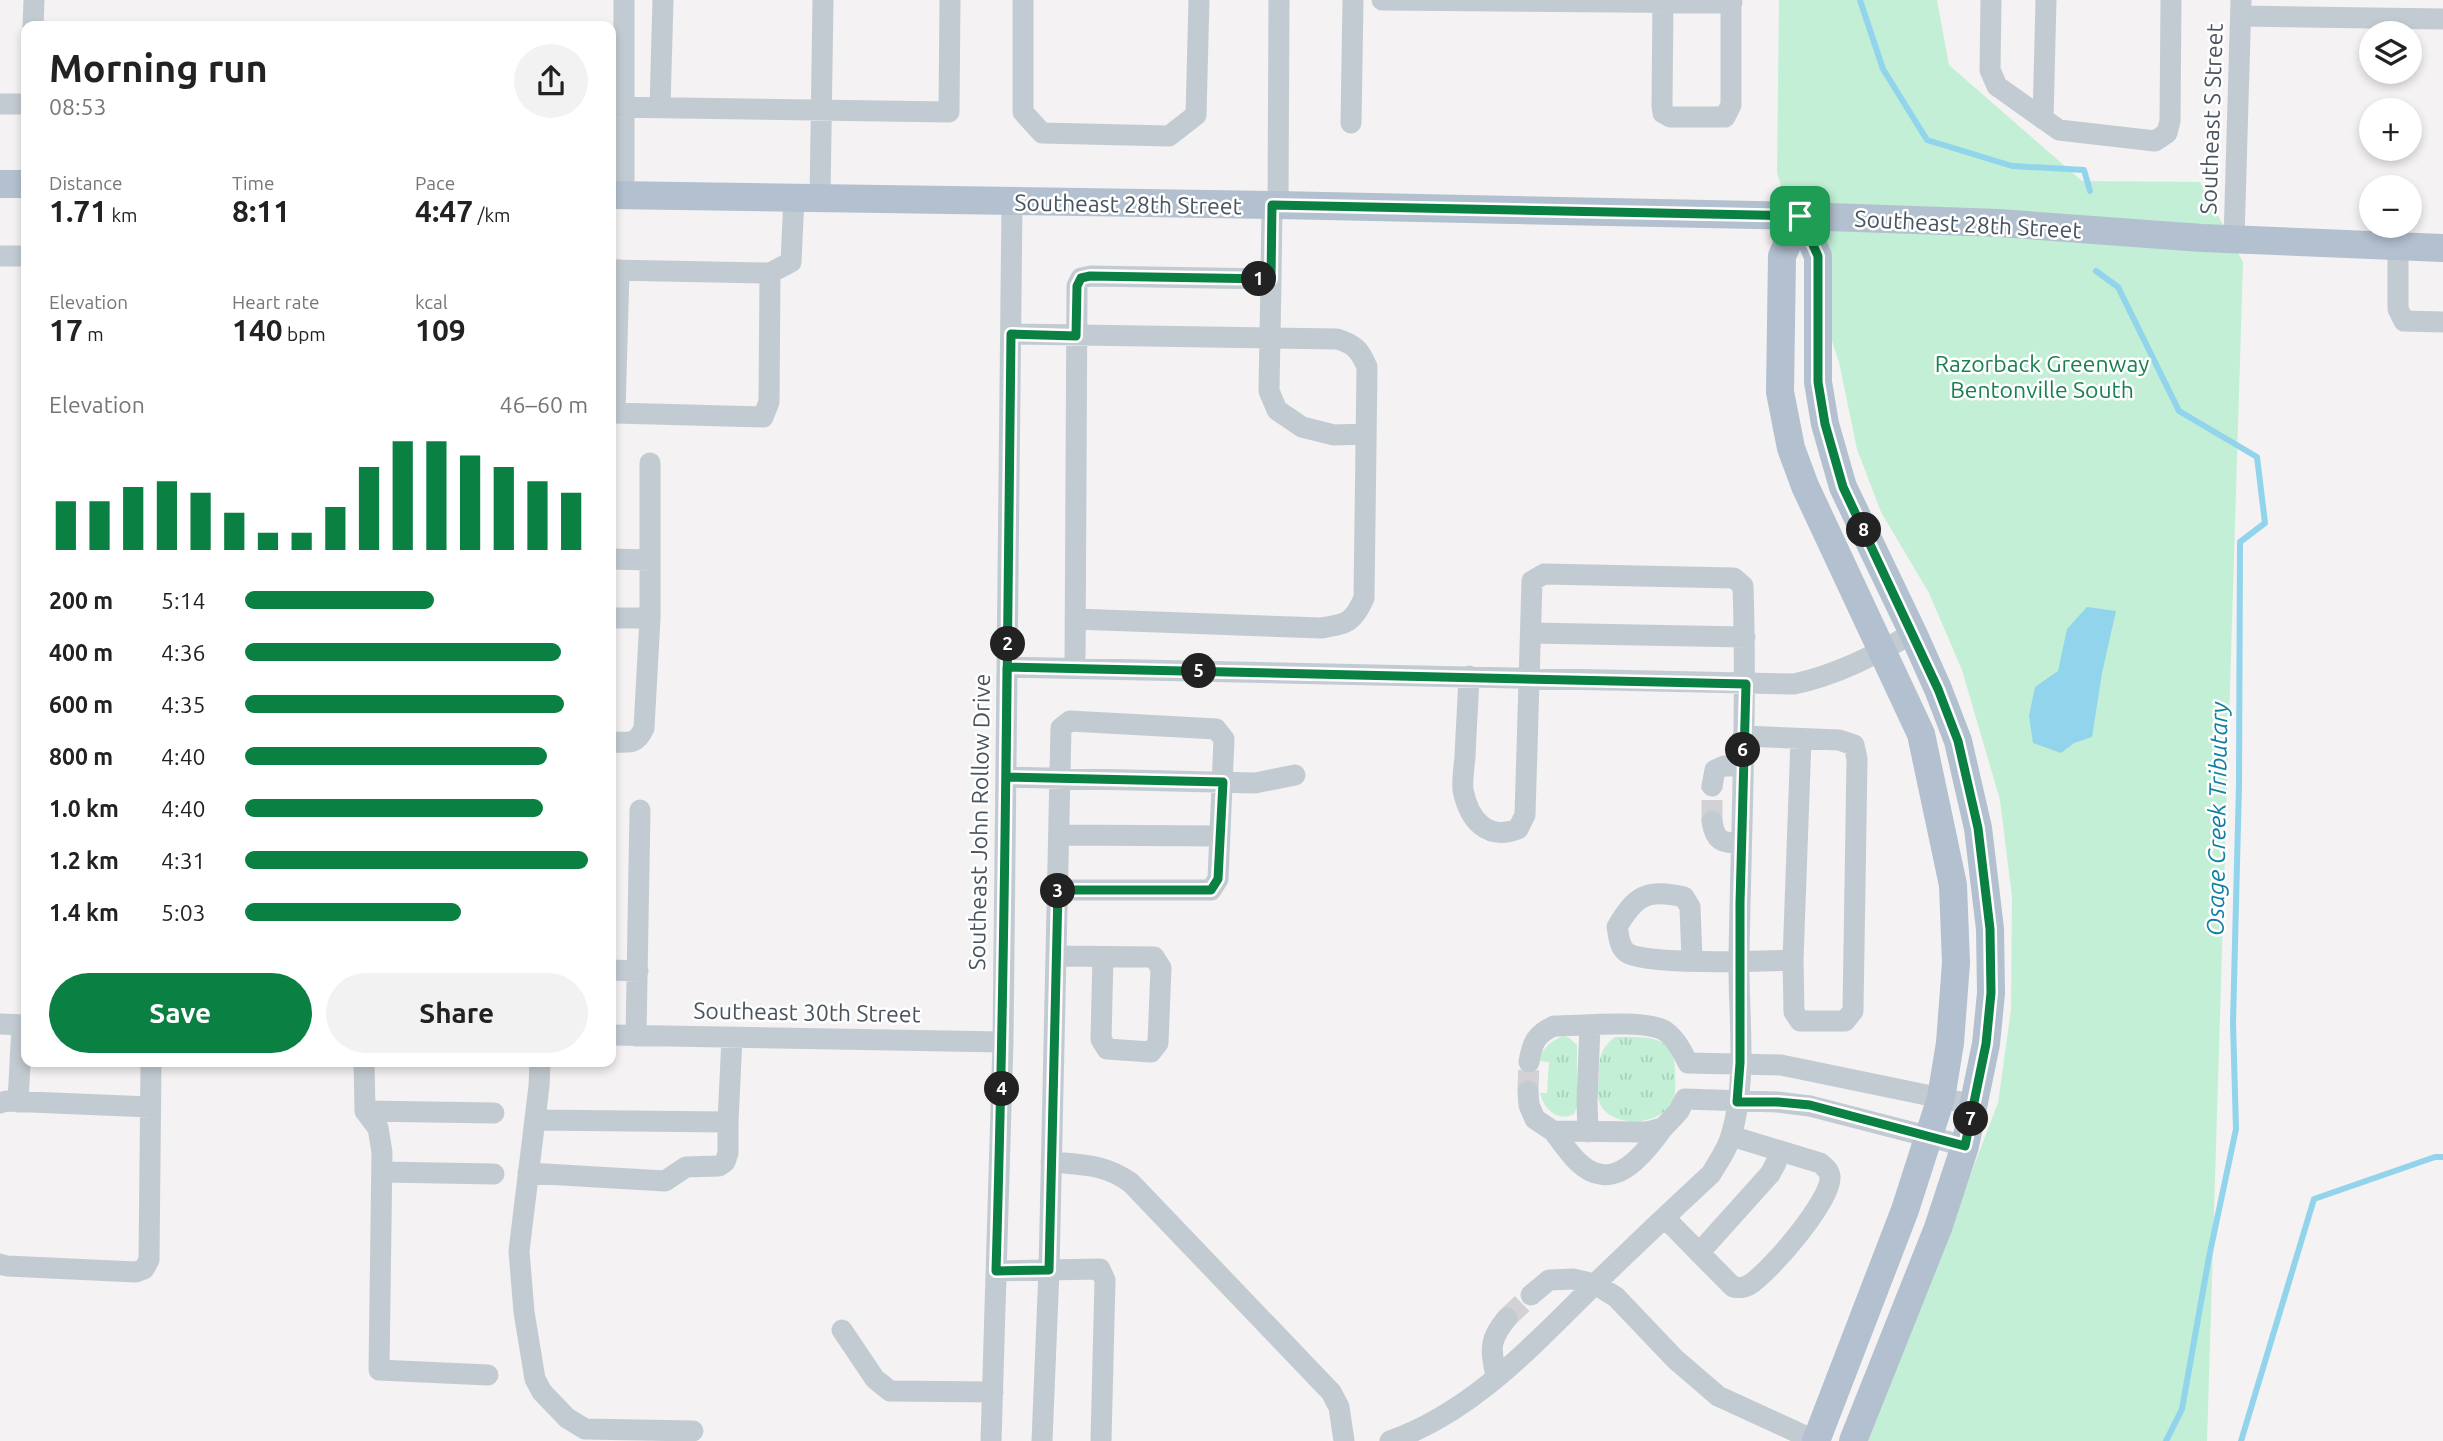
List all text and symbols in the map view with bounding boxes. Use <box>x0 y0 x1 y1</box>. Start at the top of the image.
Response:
map controls <box>2359 21 2422 238</box>
button: layers <box>2359 21 2422 84</box>
street label: Southeast S Street <box>2195 23 2227 215</box>
button: share <box>514 44 588 118</box>
text: Morning run <box>49 47 268 89</box>
text: 08:53 <box>49 94 107 119</box>
button: + <box>2359 98 2422 161</box>
text: Distance <box>49 172 123 194</box>
text: Time <box>232 172 274 194</box>
text: Pace <box>415 172 455 194</box>
button: − <box>2359 175 2422 238</box>
pin <box>1770 186 1830 246</box>
street label: Southeast 28th Street <box>1014 190 1242 218</box>
text: 1.71 <box>49 194 107 228</box>
text: 8:11 <box>232 194 290 228</box>
text: 4:47 <box>415 194 473 228</box>
icon: arrive <box>1781 197 1819 235</box>
text: km <box>107 204 137 226</box>
text: /km <box>473 204 511 226</box>
street label: Southeast 28th Street <box>1854 206 2082 242</box>
pin: 1 <box>1242 262 1276 296</box>
text: 1 <box>1253 267 1264 289</box>
text: Elevation <box>49 291 128 313</box>
text: Heart rate <box>232 291 319 313</box>
text: kcal <box>415 291 448 313</box>
text: 17 <box>49 313 83 347</box>
text: 140 <box>232 313 283 347</box>
text: 109 <box>415 313 466 347</box>
text: m <box>83 323 104 345</box>
text: bpm <box>283 323 326 345</box>
park label: Razorback Greenway Bentonville South <box>1935 351 2149 402</box>
text: Elevation <box>49 392 145 417</box>
text: 46–60 m <box>500 392 588 417</box>
pin: 8 <box>1846 512 1882 548</box>
text: 8 <box>1858 518 1869 540</box>
text: 200 m <box>49 588 113 613</box>
text: 5:14 <box>161 588 206 613</box>
pin: 2 <box>990 626 1026 662</box>
text: 2 <box>1002 632 1013 654</box>
text: 400 m <box>49 640 113 665</box>
text: 4:36 <box>161 640 206 665</box>
pin: 5 <box>1182 654 1216 688</box>
text: 5 <box>1193 659 1204 681</box>
street label: Southeast John Rollow Drive <box>964 673 994 971</box>
text: 600 m <box>49 692 113 717</box>
text: 4:35 <box>161 692 206 717</box>
water label: Osage Creek Tributary <box>2201 701 2233 936</box>
pin: 6 <box>1726 732 1760 768</box>
text: 6 <box>1737 738 1748 760</box>
text: 800 m <box>49 744 113 769</box>
text: 4:40 <box>161 744 206 769</box>
text: 1.0 km <box>49 796 119 821</box>
text: 4:40 <box>161 796 206 821</box>
text: 1.2 km <box>49 848 119 873</box>
text: 4:31 <box>161 848 206 873</box>
pin: 3 <box>1040 874 1076 908</box>
text: 3 <box>1052 879 1063 901</box>
text: 1.4 km <box>49 900 119 925</box>
text: 5:03 <box>161 900 206 925</box>
button: Save <box>49 973 312 1053</box>
button: Share <box>326 973 588 1053</box>
street label: Southeast 30th Street <box>693 998 921 1026</box>
pin: 4 <box>984 1072 1020 1106</box>
text: 4 <box>996 1077 1007 1099</box>
pin: 7 <box>1954 1102 1988 1136</box>
text: 7 <box>1965 1107 1976 1129</box>

